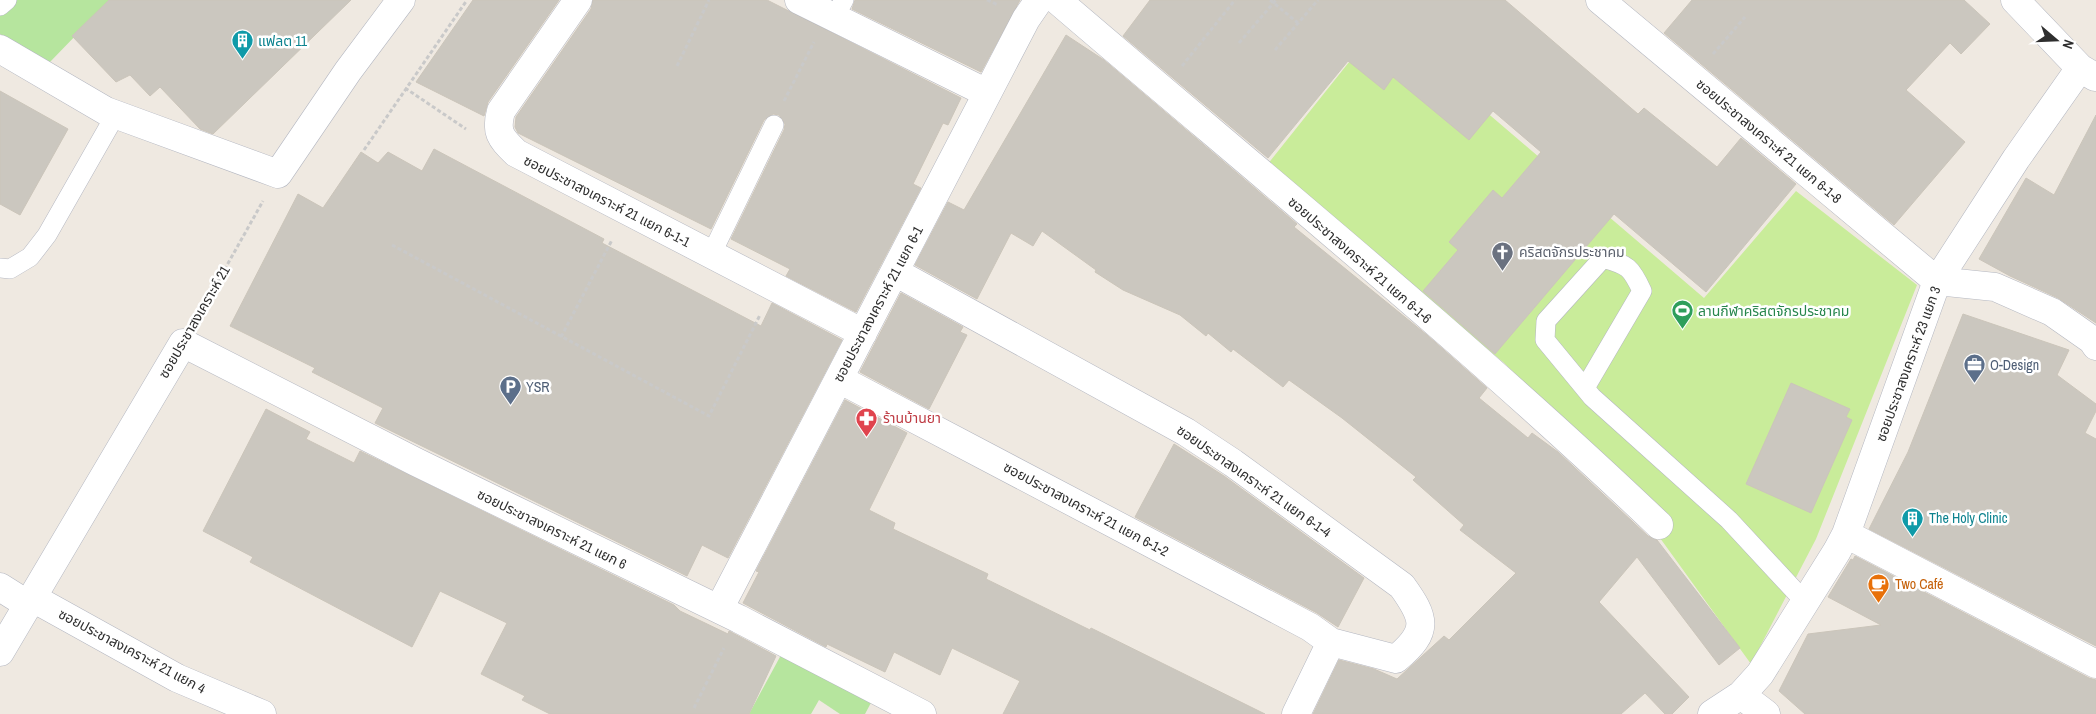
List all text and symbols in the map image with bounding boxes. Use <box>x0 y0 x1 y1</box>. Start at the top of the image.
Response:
north arrow <box>2031 15 2081 65</box>
building icon: แฟลต 11 <box>230 29 254 60</box>
place label: แฟลต 11 <box>258 32 308 50</box>
text: N <box>2058 37 2078 51</box>
street label: ซอยประชาสงเคราะห์ 21 แยก 6-1-8 <box>1693 75 1845 207</box>
street label: ซอยประชาสงเคราะห์ 21 แยก 6-1-1 <box>521 151 694 251</box>
street label: ซอยประชาสงเคราะห์ 21 แยก 6-1-6 <box>1284 193 1436 327</box>
street label: ซอยประชาสงเคราะห์ 21 แยก 6-1 <box>829 222 927 385</box>
church icon: คริสตจักรประชาคม <box>1491 240 1515 271</box>
place label: คริสตจักรประชาคม <box>1519 243 1625 261</box>
street label: ซอยประชาสงเคราะห์ 21 <box>154 262 234 382</box>
street label: ซอยประชาสงเคราะห์ 23 แยก 3 <box>1871 284 1945 444</box>
sports icon: ลานกีฬาคริสตจักรประชาคม <box>1670 299 1694 330</box>
place label: ลานกีฬาคริสตจักรประชาคม <box>1698 302 1849 320</box>
office icon: O-Design <box>1962 353 1986 384</box>
place label: O-Design <box>1990 356 2039 374</box>
parking icon: YSR <box>498 375 522 406</box>
place label: YSR <box>526 378 550 396</box>
pharmacy icon: ร้านบ้านยา <box>855 406 879 437</box>
place label: ร้านบ้านยา <box>883 409 941 427</box>
street label: ซอยประชาสงเคราะห์ 21 แยก 6-1-4 <box>1173 421 1335 542</box>
street label: ซอยประชาสงเคราะห์ 21 แยก 6-1-2 <box>1000 458 1172 560</box>
street label: ซอยประชาสงเคราะห์ 21 แยก 6 <box>474 485 630 573</box>
building icon: The Holy Clinic <box>1901 506 1925 537</box>
place label: The Holy Clinic <box>1929 509 2008 527</box>
cafe icon: Two Café <box>1867 572 1891 603</box>
place label: Two Café <box>1895 575 1944 593</box>
street label: ซอยประชาสงเคราะห์ 21 แยก 4 <box>55 605 209 698</box>

